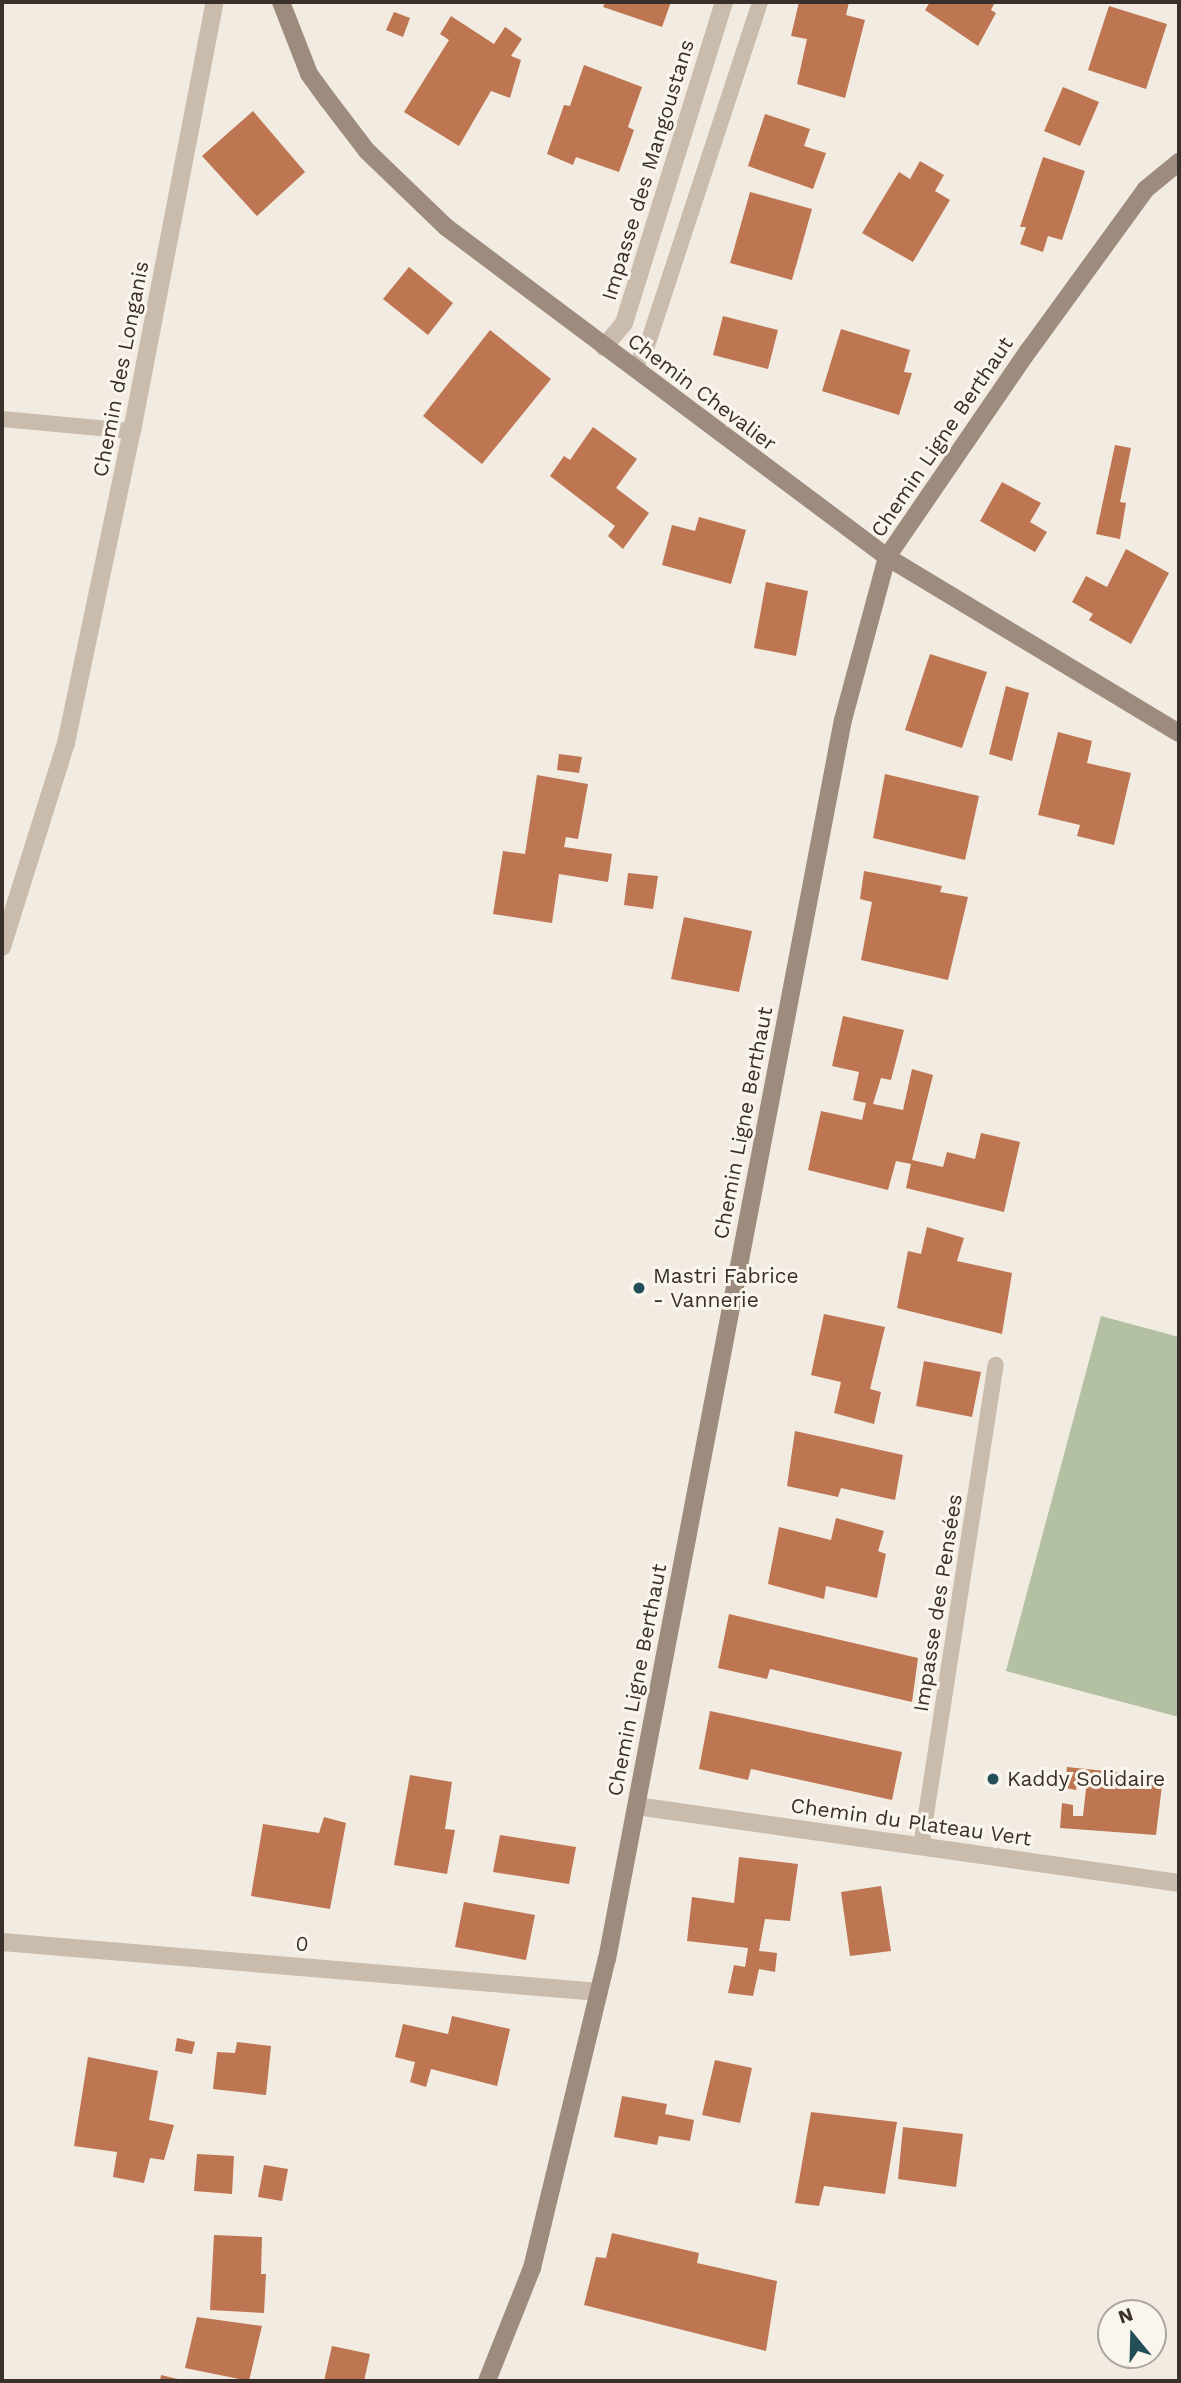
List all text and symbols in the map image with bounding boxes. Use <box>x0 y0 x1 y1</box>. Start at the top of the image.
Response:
street label: Impasse des Mangoustans <box>596 37 700 303</box>
street label: Chemin des Longanis <box>88 259 154 479</box>
street label: Chemin Chevalier <box>623 328 781 456</box>
street label: Chemin Ligne Berthaut <box>866 332 1018 542</box>
street label: Chemin Ligne Berthaut <box>708 1005 778 1241</box>
place label: Mastri Fabrice - Vannerie <box>653 1263 799 1313</box>
marker: Mastri Fabrice - Vannerie <box>631 1280 647 1296</box>
street label: Impasse des Pensées <box>908 1492 968 1714</box>
street label: Chemin Ligne Berthaut <box>602 1562 672 1798</box>
place label: Kaddy Solidaire <box>1007 1766 1166 1792</box>
marker: Kaddy Solidaire <box>985 1771 1001 1787</box>
street label: Chemin du Plateau Vert <box>789 1793 1033 1851</box>
street label: 0 <box>294 1931 310 1957</box>
north arrow <box>1097 2299 1167 2369</box>
text: N <box>1115 2302 1136 2329</box>

